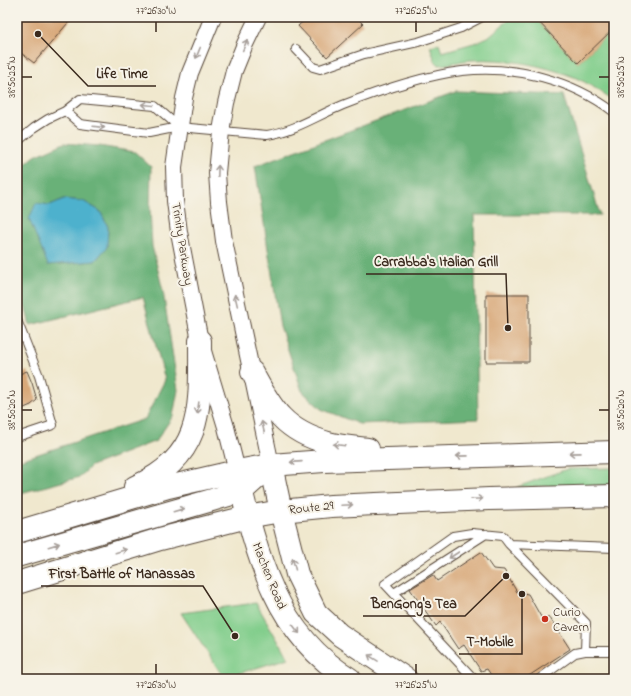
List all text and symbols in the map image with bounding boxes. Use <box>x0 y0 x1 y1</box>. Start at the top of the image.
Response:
text: 77°26'30"W <box>136 4 176 19</box>
text: 77°26'25"W <box>395 4 437 19</box>
one-way arrow <box>241 39 249 51</box>
one-way arrow <box>193 46 201 58</box>
text: 38°50'25"N <box>5 56 20 98</box>
text: 38°50'25"N <box>614 56 629 98</box>
callout: Life Time <box>88 60 156 86</box>
text: Life Time <box>96 64 149 85</box>
one-way arrow <box>142 102 155 109</box>
one-way arrow <box>92 123 105 131</box>
one-way arrow <box>214 165 222 178</box>
street label: Trinity Parkway <box>165 201 198 287</box>
callout: Carrabba's Italian Grill <box>366 248 506 274</box>
text: Carrabba's Italian Grill <box>374 252 499 273</box>
one-way arrow <box>232 293 239 306</box>
text: 38°50'20"N <box>5 390 20 430</box>
text: 38°50'20"N <box>614 390 629 430</box>
one-way arrow <box>194 401 202 414</box>
one-way arrow <box>258 421 266 434</box>
one-way arrow <box>333 441 346 449</box>
one-way arrow <box>569 450 582 457</box>
one-way arrow <box>456 452 469 460</box>
one-way arrow <box>290 459 303 466</box>
street label: Route 29 <box>288 496 335 520</box>
one-way arrow <box>470 496 483 503</box>
one-way arrow <box>340 501 353 509</box>
one-way arrow <box>173 506 186 513</box>
street label: Machen Road <box>247 540 291 613</box>
one-way arrow <box>48 541 61 549</box>
one-way arrow <box>115 547 128 554</box>
one-way arrow <box>449 551 460 559</box>
one-way arrow <box>290 558 297 571</box>
callout: First Battle of Manassas <box>41 560 203 586</box>
text: First Battle of Manassas <box>48 564 195 585</box>
callout: BenGong's Tea <box>363 590 465 616</box>
text: BenGong's Tea <box>370 594 457 617</box>
place label: Curio Cavern <box>553 603 589 637</box>
marker: Curio Cavern <box>540 614 550 624</box>
one-way arrow <box>292 623 300 634</box>
callout: T-Mobile <box>459 628 522 654</box>
text: T-Mobile <box>466 632 514 653</box>
one-way arrow <box>368 654 379 662</box>
text: 77°26'30"W <box>136 678 176 693</box>
text: 77°26'25"W <box>395 678 437 693</box>

